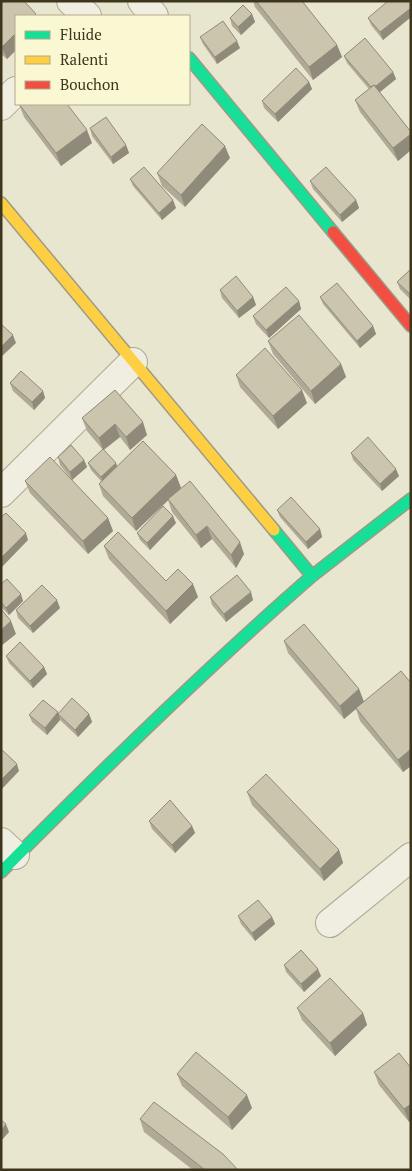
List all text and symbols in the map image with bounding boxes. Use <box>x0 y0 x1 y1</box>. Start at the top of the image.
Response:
legend <box>15 15 190 105</box>
text: Fluide <box>60 24 102 44</box>
text: Ralenti <box>60 49 108 69</box>
text: Bouchon <box>60 74 119 94</box>

